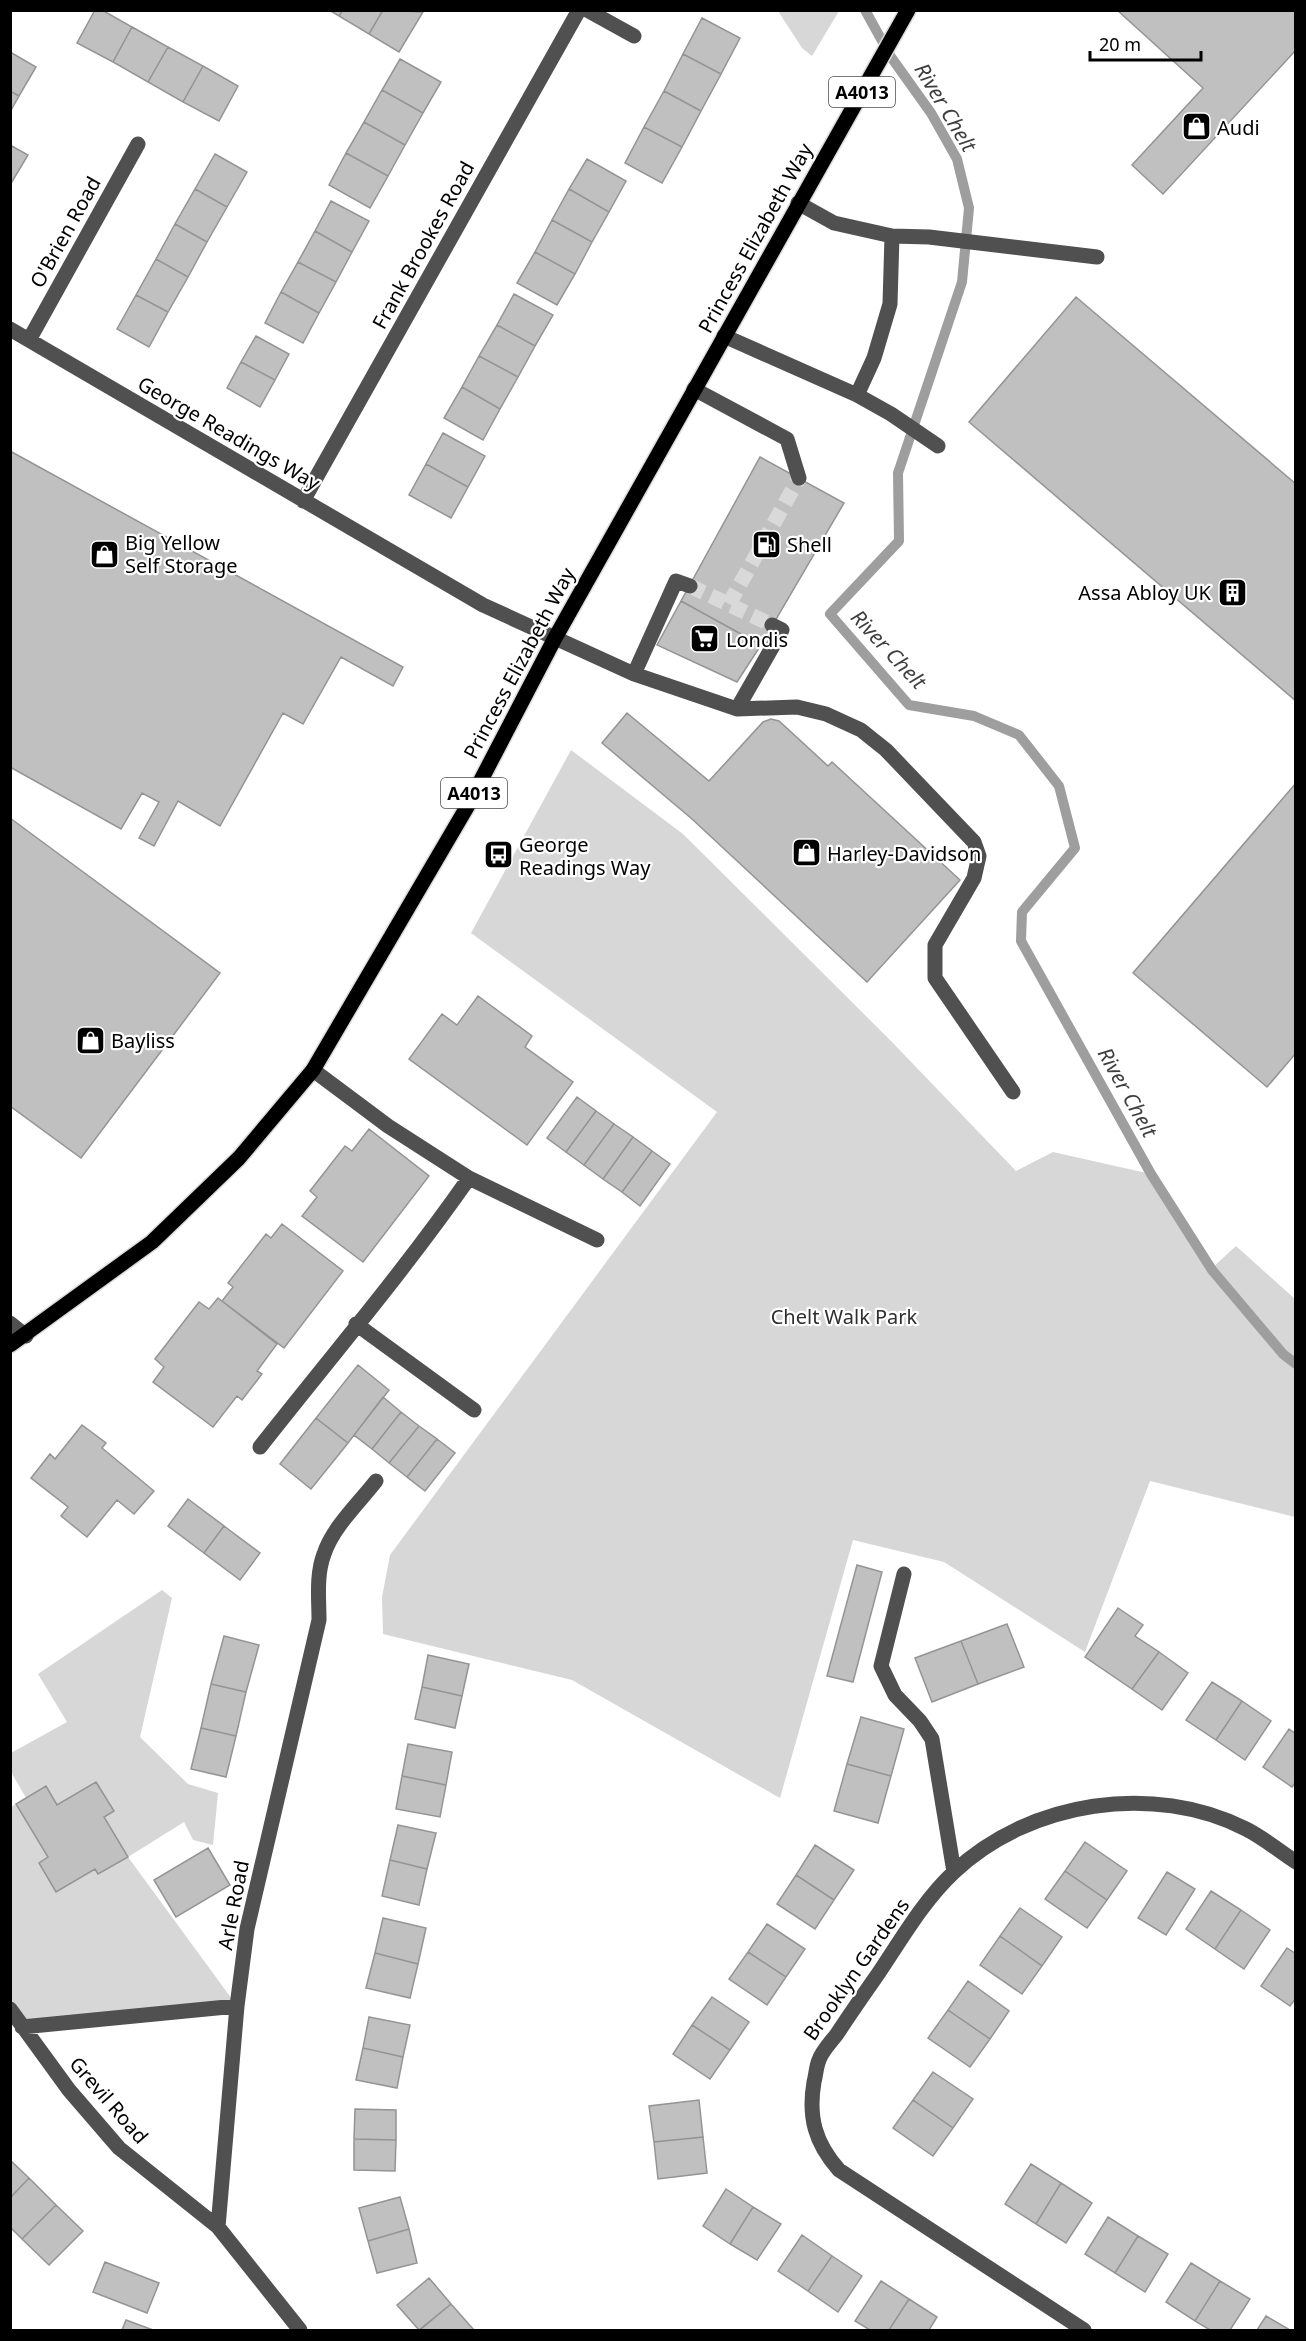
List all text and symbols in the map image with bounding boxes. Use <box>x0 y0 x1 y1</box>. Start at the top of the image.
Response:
scale bar <box>1090 24 1201 62</box>
text: 20 m <box>1099 32 1141 56</box>
water label: River Chelt <box>909 57 984 157</box>
road number: A4013 <box>829 77 895 107</box>
shop icon: Audi <box>1180 111 1212 143</box>
place label: Audi <box>1217 114 1260 141</box>
street label: Princess Elizabeth Way <box>692 138 819 338</box>
street label: Frank Brookes Road <box>366 156 480 334</box>
street label: O'Brien Road <box>23 171 107 293</box>
street label: George Readings Way <box>133 370 326 497</box>
fuel station icon: Shell <box>750 528 782 560</box>
place label: Big Yellow Self Storage <box>125 529 237 579</box>
place label: Shell <box>787 531 832 558</box>
shop icon: Big Yellow Self Storage <box>88 538 120 570</box>
street label: Princess Elizabeth Way <box>457 562 581 763</box>
building icon: Assa Abloy UK <box>1216 576 1248 608</box>
place label: Assa Abloy UK <box>1078 579 1212 606</box>
water label: River Chelt <box>845 603 934 695</box>
supermarket icon: Londis <box>689 623 721 655</box>
place label: Londis <box>726 626 788 653</box>
road number: A4013 <box>441 778 507 808</box>
place label: George Readings Way <box>519 831 651 881</box>
shop icon: Harley-Davidson <box>790 837 822 869</box>
bus stop icon: George Readings Way <box>482 839 514 871</box>
place label: Harley-Davidson <box>827 840 981 867</box>
shop icon: Bayliss <box>74 1024 106 1056</box>
place label: Bayliss <box>111 1027 175 1054</box>
water label: River Chelt <box>1092 1042 1165 1143</box>
park label: Chelt Walk Park <box>771 1303 918 1330</box>
street label: Arle Road <box>211 1858 255 1952</box>
street label: Brooklyn Gardens <box>797 1893 915 2045</box>
street label: Grevil Road <box>64 2051 154 2149</box>

